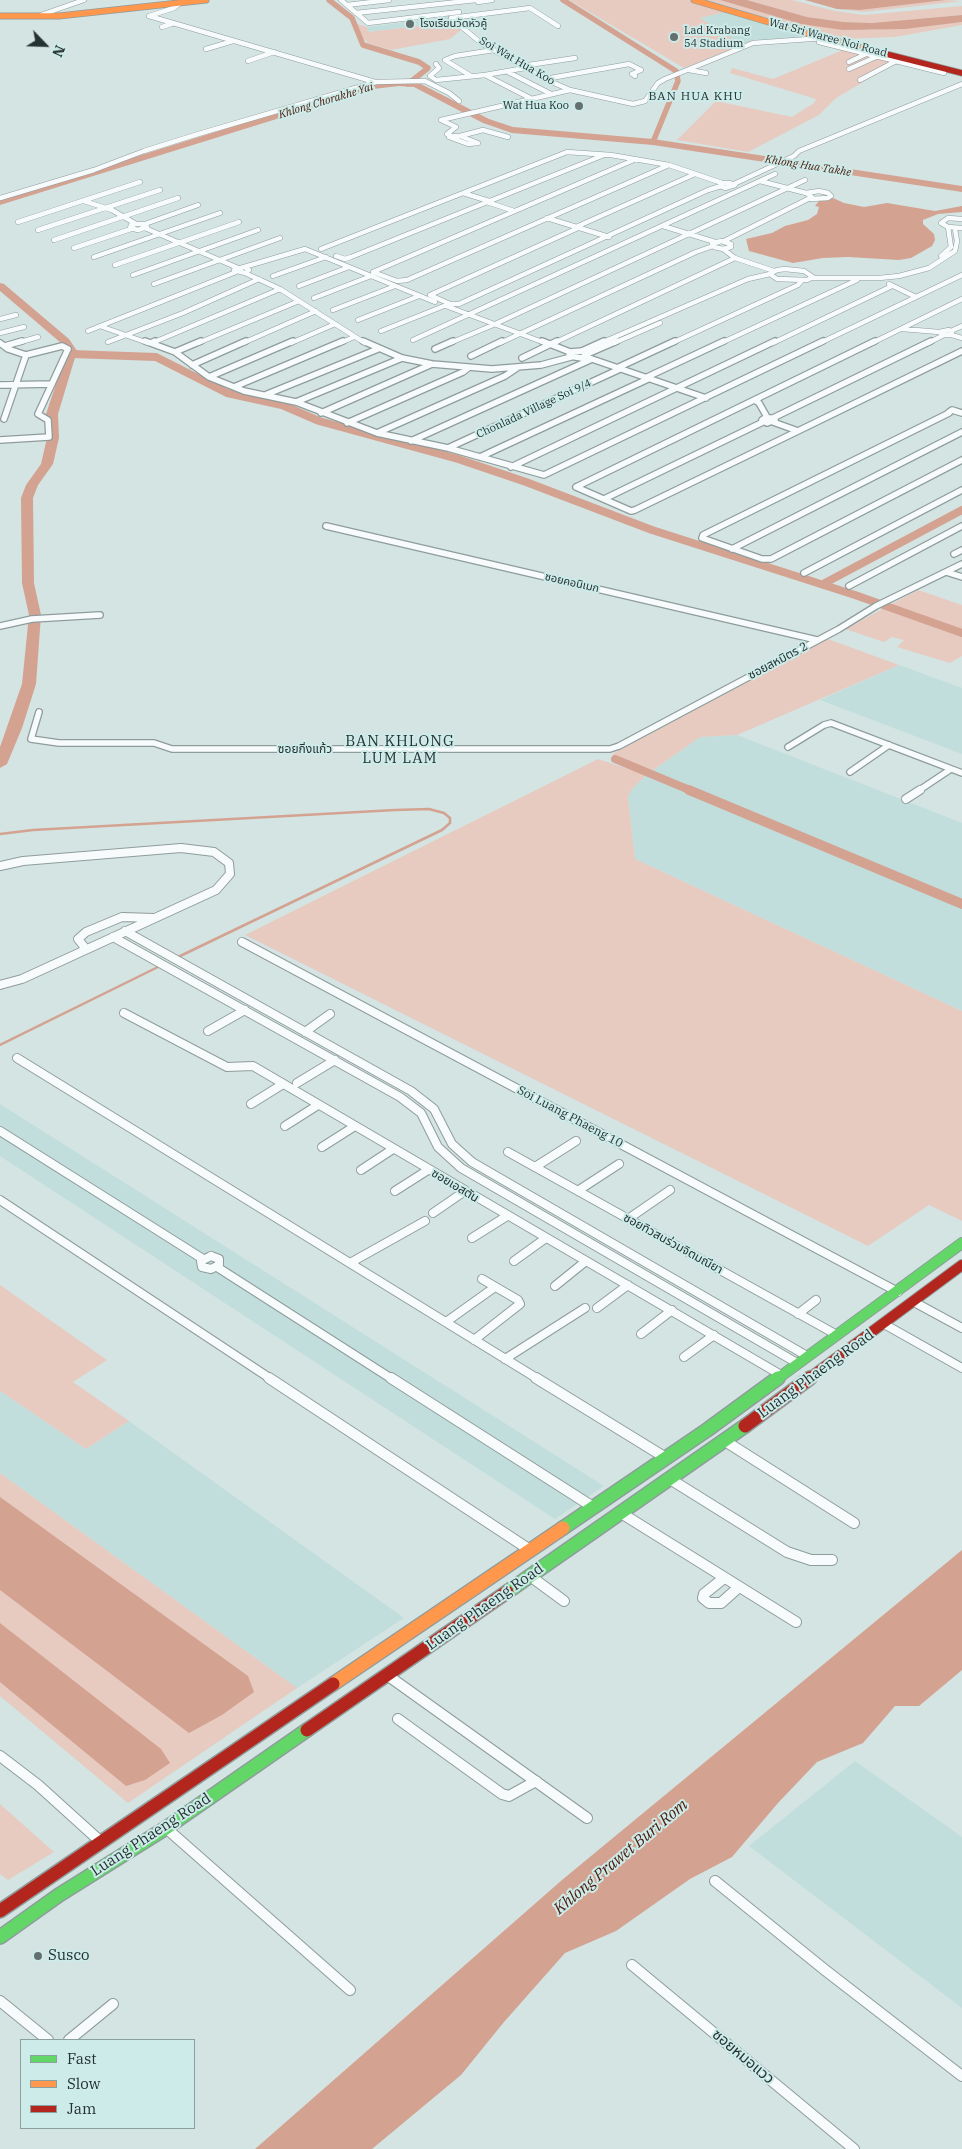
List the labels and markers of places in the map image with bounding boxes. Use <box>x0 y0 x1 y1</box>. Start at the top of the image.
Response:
place label: โรงเรียนวัดหัวคู้ <box>420 17 487 31</box>
marker: โรงเรียนวัดหัวคู้ <box>404 18 416 30</box>
place label: Lad Krabang 54 Stadium <box>684 24 750 50</box>
marker: Lad Krabang 54 Stadium <box>668 31 680 43</box>
place label: Wat Hua Koo <box>503 99 569 113</box>
marker: Wat Hua Koo <box>573 100 585 112</box>
place label: Susco <box>48 1947 89 1965</box>
marker: Susco <box>32 1950 44 1962</box>

